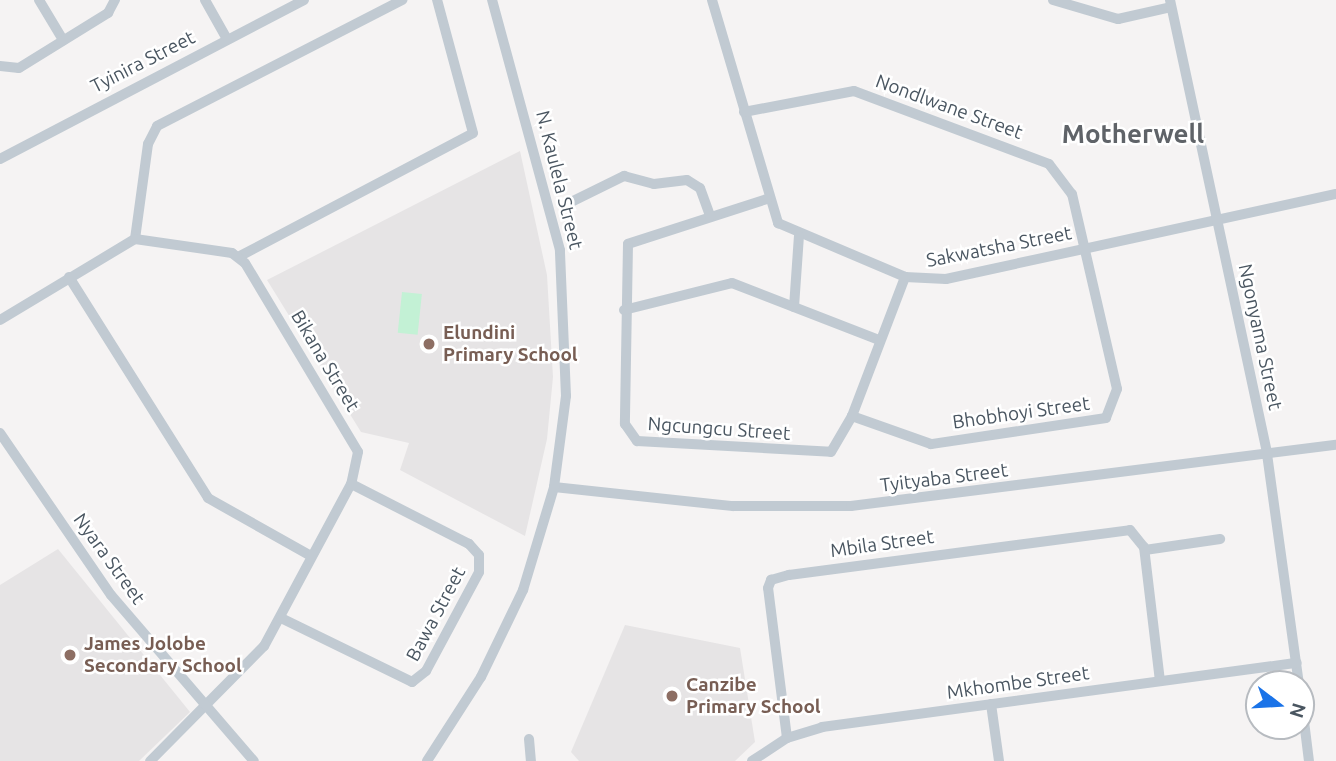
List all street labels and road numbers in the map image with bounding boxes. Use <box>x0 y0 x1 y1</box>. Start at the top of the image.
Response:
street label: Tyinira Street <box>87 26 199 98</box>
street label: Nondlwane Street <box>872 70 1026 144</box>
street label: N. Kaulela Street <box>531 108 587 252</box>
street label: Sakwatsha Street <box>924 222 1074 272</box>
street label: Ngonyama Street <box>1233 262 1287 412</box>
street label: Bikana Street <box>286 306 364 416</box>
street label: Bhobhoyi Street <box>951 392 1091 434</box>
street label: Ngcungcu Street <box>647 413 791 445</box>
street label: Tyityaba Street <box>879 459 1009 497</box>
street label: Nyara Street <box>68 509 150 609</box>
street label: Mbila Street <box>829 525 935 563</box>
street label: Bawa Street <box>402 563 470 665</box>
street label: Mkhombe Street <box>945 662 1091 704</box>

